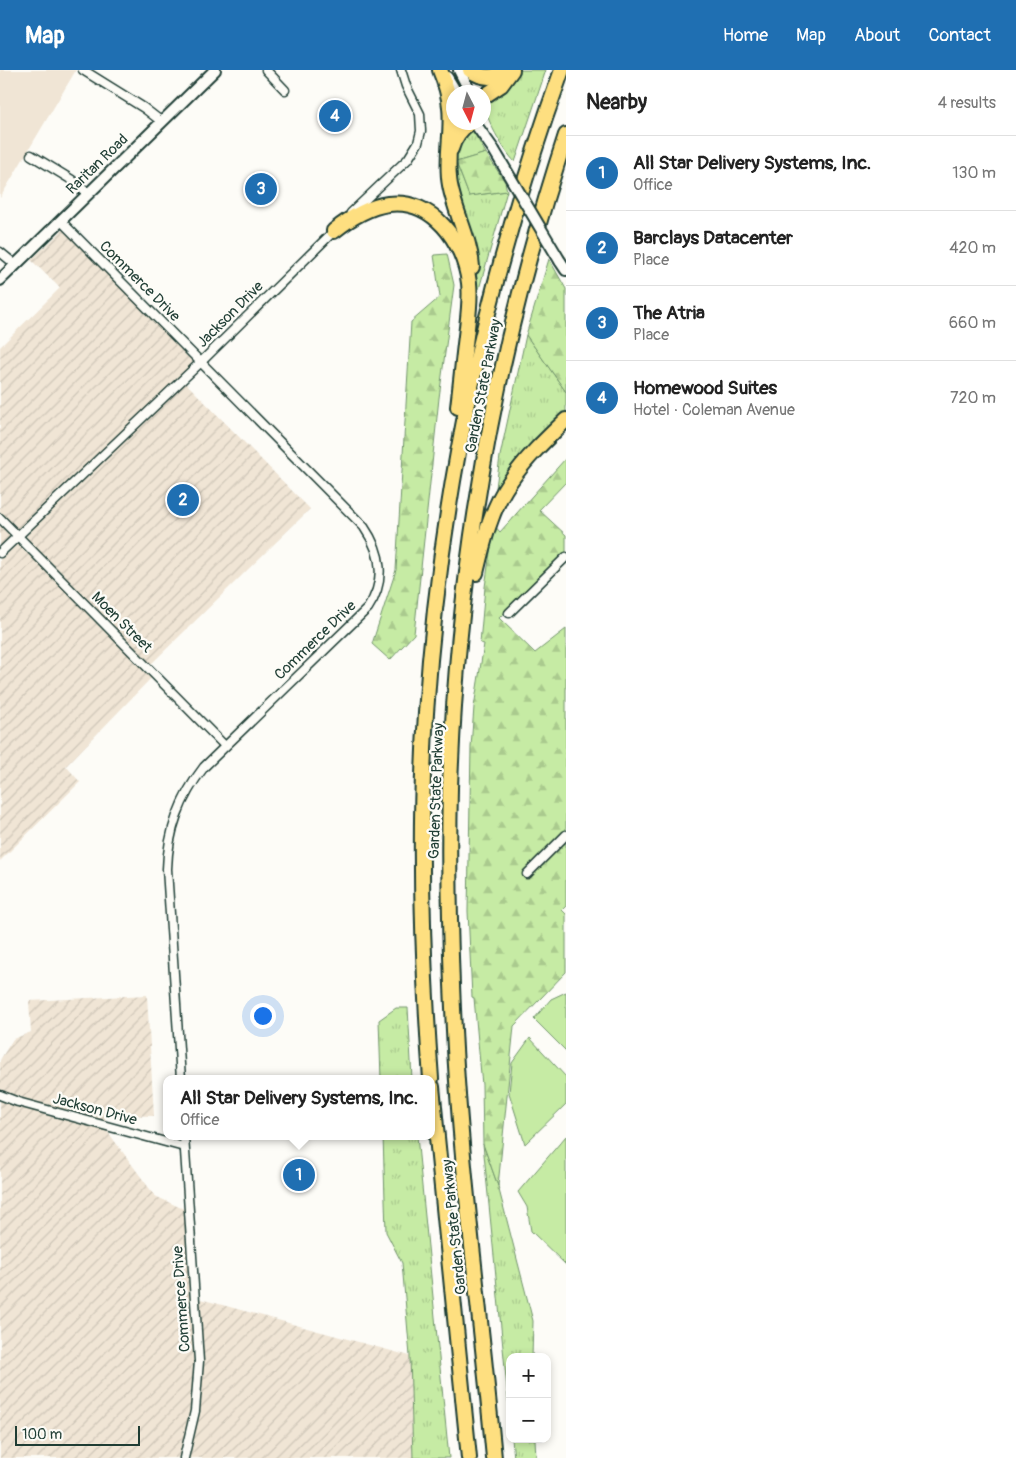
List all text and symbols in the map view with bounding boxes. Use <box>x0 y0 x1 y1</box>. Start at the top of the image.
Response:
text: Map <box>25 21 65 50</box>
text: Home <box>723 24 768 47</box>
text: Map <box>796 24 826 47</box>
text: About <box>854 24 900 47</box>
text: Contact <box>928 24 991 47</box>
north arrow <box>446 85 491 130</box>
text: Nearby <box>586 89 647 116</box>
text: 4 results <box>938 93 996 113</box>
pin: 4 <box>319 97 351 135</box>
street label: Raritan Road <box>62 130 132 199</box>
text: All Star Delivery Systems, Inc. <box>633 151 871 175</box>
text: 1 <box>599 163 605 183</box>
text: 130 m <box>952 163 996 183</box>
pin: 3 <box>245 170 277 208</box>
text: Office <box>633 175 673 195</box>
text: Barclays Datacenter <box>633 226 793 250</box>
street label: Commerce Drive <box>95 237 184 326</box>
text: 2 <box>598 238 606 258</box>
text: 420 m <box>949 238 996 258</box>
text: Place <box>633 250 669 270</box>
street label: Jackson Drive <box>193 277 268 352</box>
text: The Atria <box>633 301 705 325</box>
text: 3 <box>598 313 606 333</box>
text: 660 m <box>949 313 996 333</box>
street label: Garden State Parkway <box>461 317 506 455</box>
text: Place <box>633 325 669 345</box>
text: Homewood Suites <box>633 376 777 400</box>
text: 4 <box>597 388 607 408</box>
text: 720 m <box>950 388 996 408</box>
text: Hotel · Coleman Avenue <box>633 400 795 420</box>
pin: 2 <box>167 481 199 519</box>
street label: Moen Street <box>87 588 157 657</box>
street label: Commerce Drive <box>270 596 361 684</box>
street label: Garden State Parkway <box>425 722 448 859</box>
your location <box>250 1003 276 1029</box>
popup <box>163 1075 435 1140</box>
text: All Star Delivery Systems, Inc. <box>180 1086 418 1110</box>
street label: Jackson Drive <box>51 1089 140 1130</box>
text: Office <box>180 1110 219 1130</box>
pin: 1 <box>283 1156 315 1194</box>
street label: Garden State Parkway <box>438 1158 471 1296</box>
street label: Commerce Drive <box>168 1245 195 1353</box>
map controls <box>506 1353 551 1443</box>
button: + <box>506 1353 551 1398</box>
button: − <box>506 1398 551 1443</box>
scale bar <box>15 1423 140 1446</box>
text: 100 m <box>22 1426 62 1443</box>

